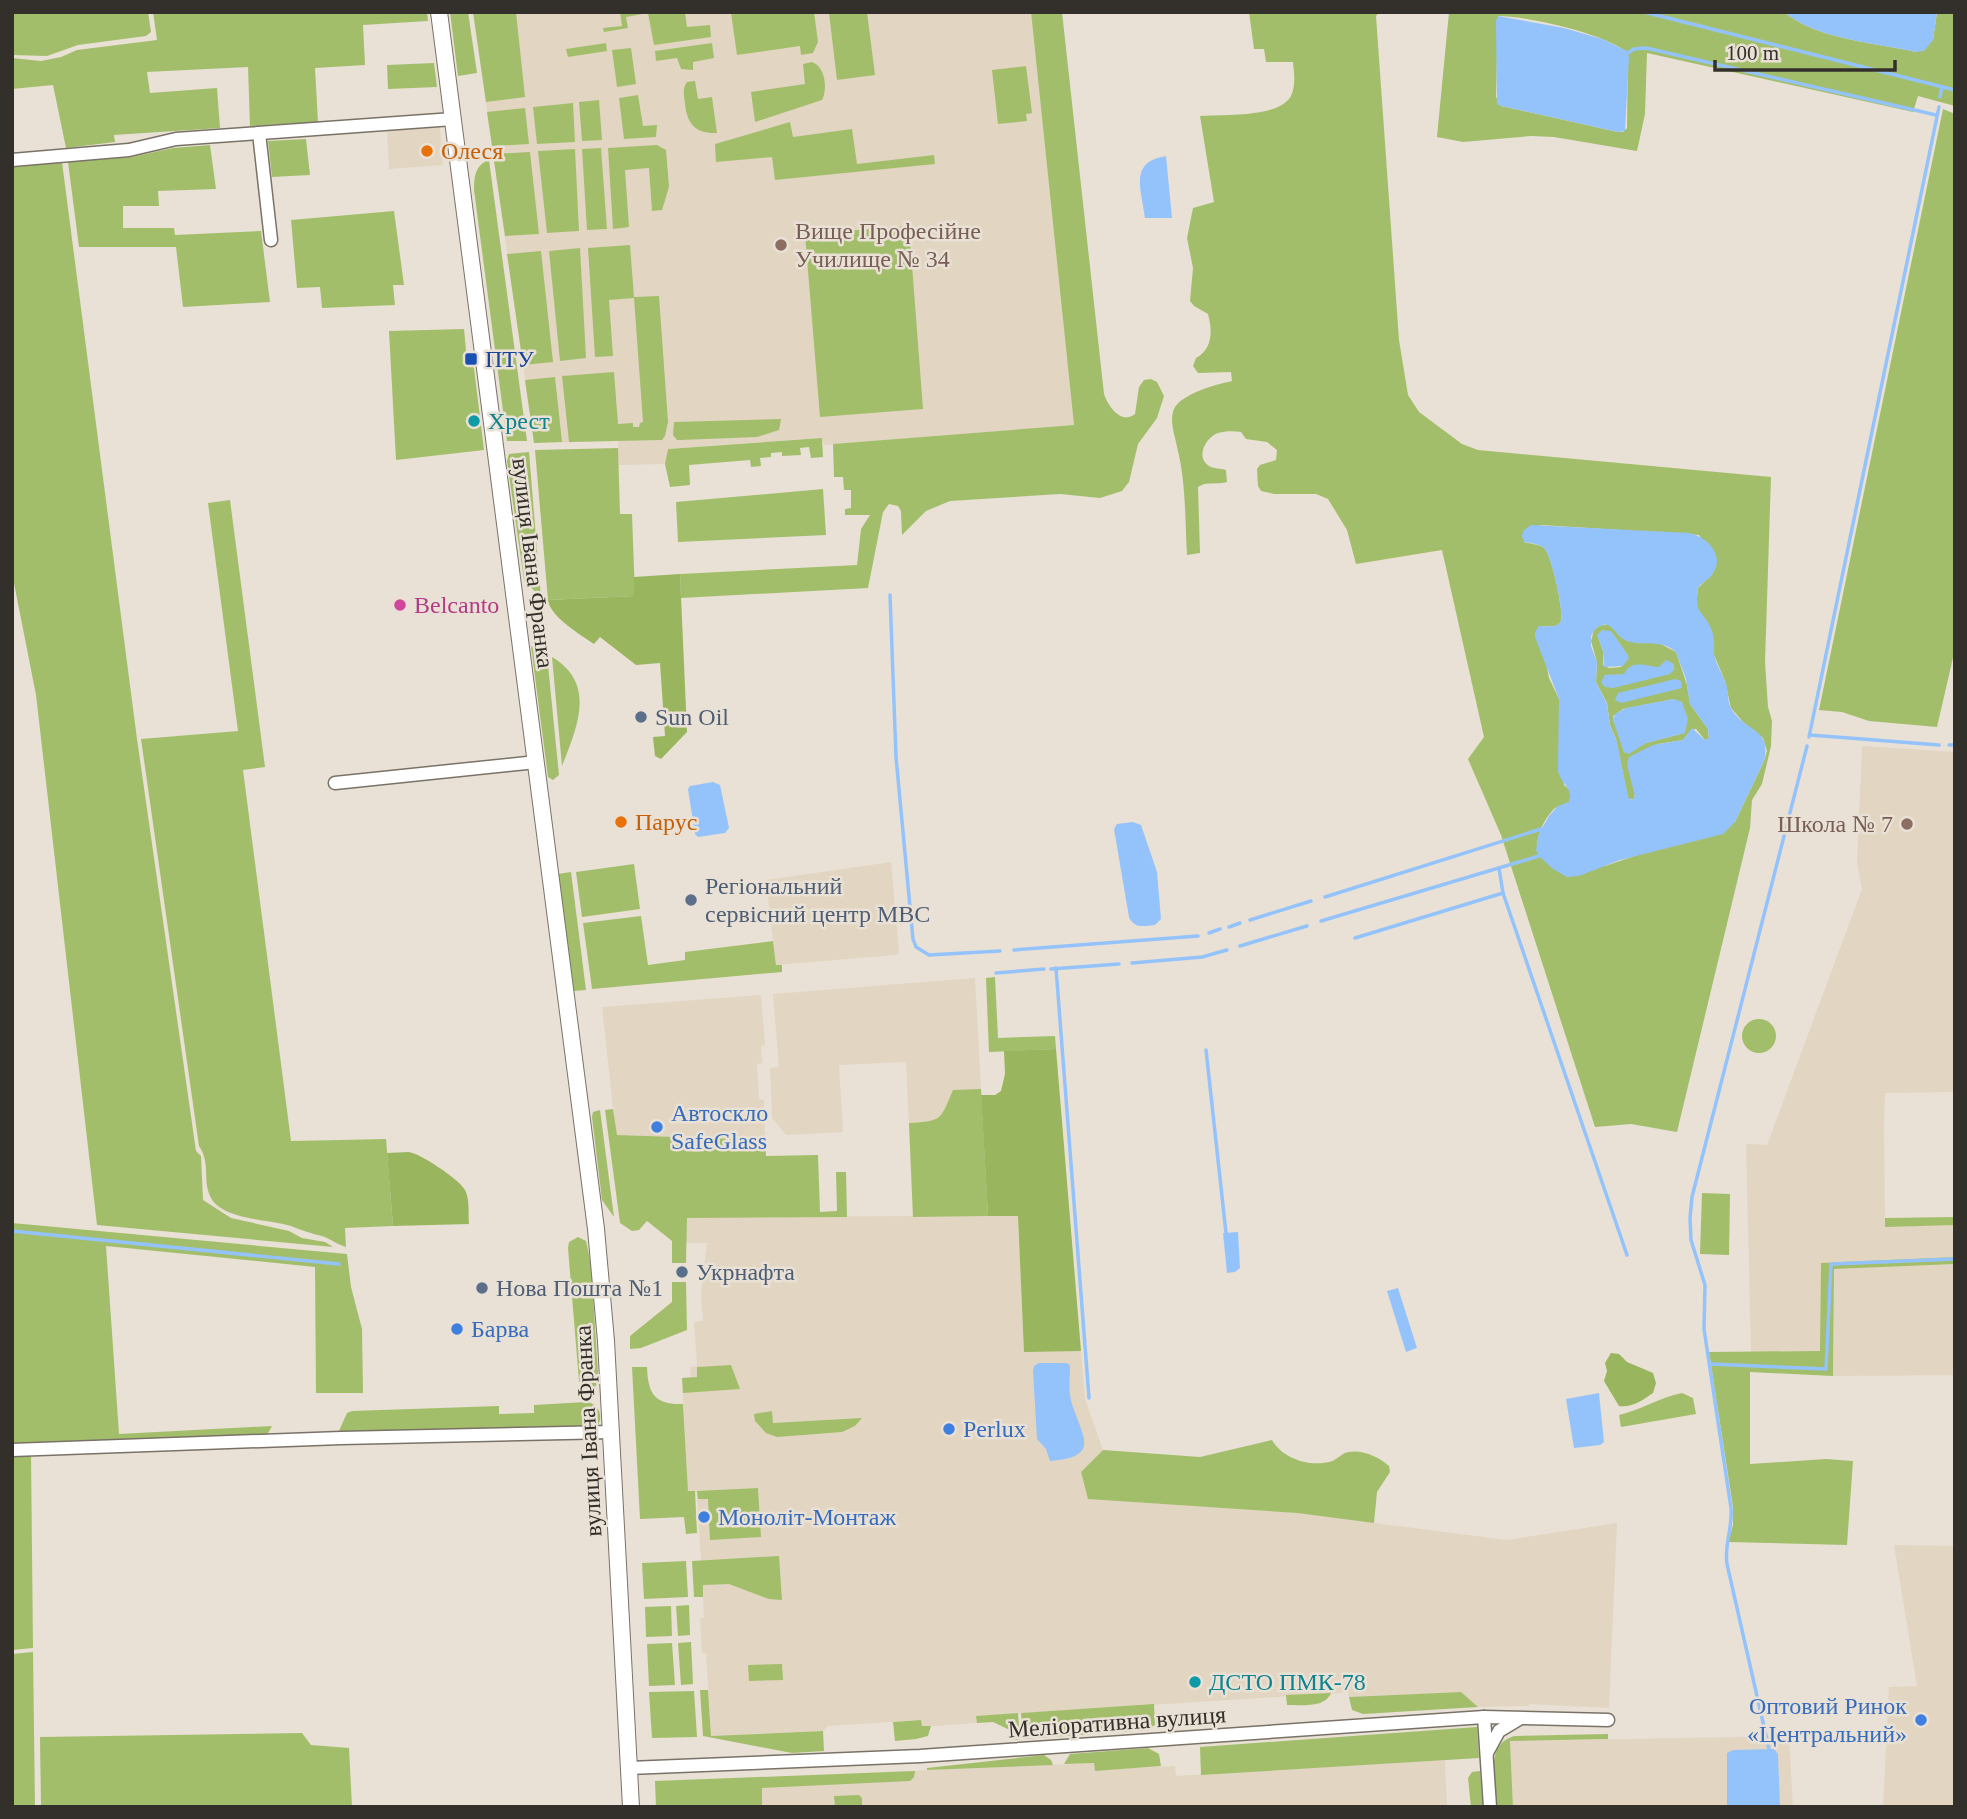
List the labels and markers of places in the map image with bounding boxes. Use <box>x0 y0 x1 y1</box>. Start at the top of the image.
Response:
place label: Олеся <box>441 138 503 164</box>
marker: Олеся <box>419 143 435 159</box>
place label: Вище Професійне Училище № 34 <box>795 218 981 272</box>
marker: Вище Професійне Училище № 34 <box>773 237 789 253</box>
place label: ПТУ <box>485 346 534 372</box>
marker: ПТУ <box>463 351 479 367</box>
place label: Хрест <box>488 408 550 434</box>
marker: Хрест <box>466 413 482 429</box>
place label: Belcanto <box>414 592 499 618</box>
marker: Belcanto <box>392 597 408 613</box>
place label: Sun Oil <box>655 704 729 730</box>
marker: Sun Oil <box>633 709 649 725</box>
place label: Парус <box>635 809 697 835</box>
place label: Школа № 7 <box>1777 811 1893 837</box>
marker: Парус <box>613 814 629 830</box>
marker: Школа № 7 <box>1899 816 1915 832</box>
place label: Регіональний сервісний центр МВС <box>705 873 930 927</box>
marker: Регіональний сервісний центр МВС <box>683 892 699 908</box>
place label: Автоскло SafeGlass <box>671 1100 768 1154</box>
marker: Автоскло SafeGlass <box>649 1119 665 1135</box>
place label: Укрнафта <box>696 1259 795 1285</box>
marker: Укрнафта <box>674 1264 690 1280</box>
place label: Нова Пошта №1 <box>496 1275 663 1301</box>
marker: Нова Пошта №1 <box>474 1280 490 1296</box>
place label: Барва <box>471 1316 529 1342</box>
marker: Барва <box>449 1321 465 1337</box>
place label: Perlux <box>963 1416 1026 1442</box>
marker: Perlux <box>941 1421 957 1437</box>
place label: Моноліт-Монтаж <box>718 1504 896 1530</box>
marker: Моноліт-Монтаж <box>696 1509 712 1525</box>
place label: ДСТО ПМК-78 <box>1209 1669 1366 1695</box>
marker: ДСТО ПМК-78 <box>1187 1674 1203 1690</box>
place label: Оптовий Ринок «Центральний» <box>1747 1693 1907 1747</box>
marker: Оптовий Ринок «Центральний» <box>1913 1712 1929 1728</box>

